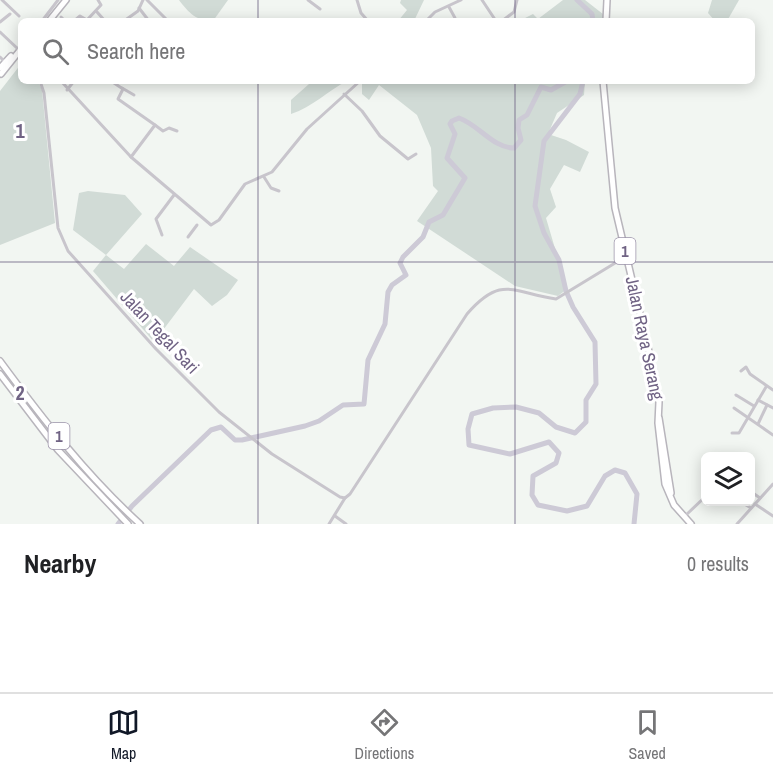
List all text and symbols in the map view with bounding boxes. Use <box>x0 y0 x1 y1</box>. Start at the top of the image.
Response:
search box <box>18 18 755 84</box>
icon: search <box>39 35 72 68</box>
text: Search here <box>87 36 185 66</box>
text: 1 <box>15 117 25 144</box>
road number: 1 <box>614 238 636 264</box>
street label: Jalan Raya Serang <box>620 274 670 403</box>
street label: Jalan Tegal Sari <box>115 285 205 379</box>
text: 2 <box>15 379 25 406</box>
road number: 1 <box>48 423 70 449</box>
map controls <box>701 452 755 506</box>
button: layers <box>701 452 755 506</box>
text: Nearby <box>24 546 96 581</box>
text: 0 results <box>687 550 749 577</box>
tab: Map <box>107 706 140 764</box>
tab: Directions <box>354 706 414 764</box>
tab: Saved <box>629 706 666 764</box>

